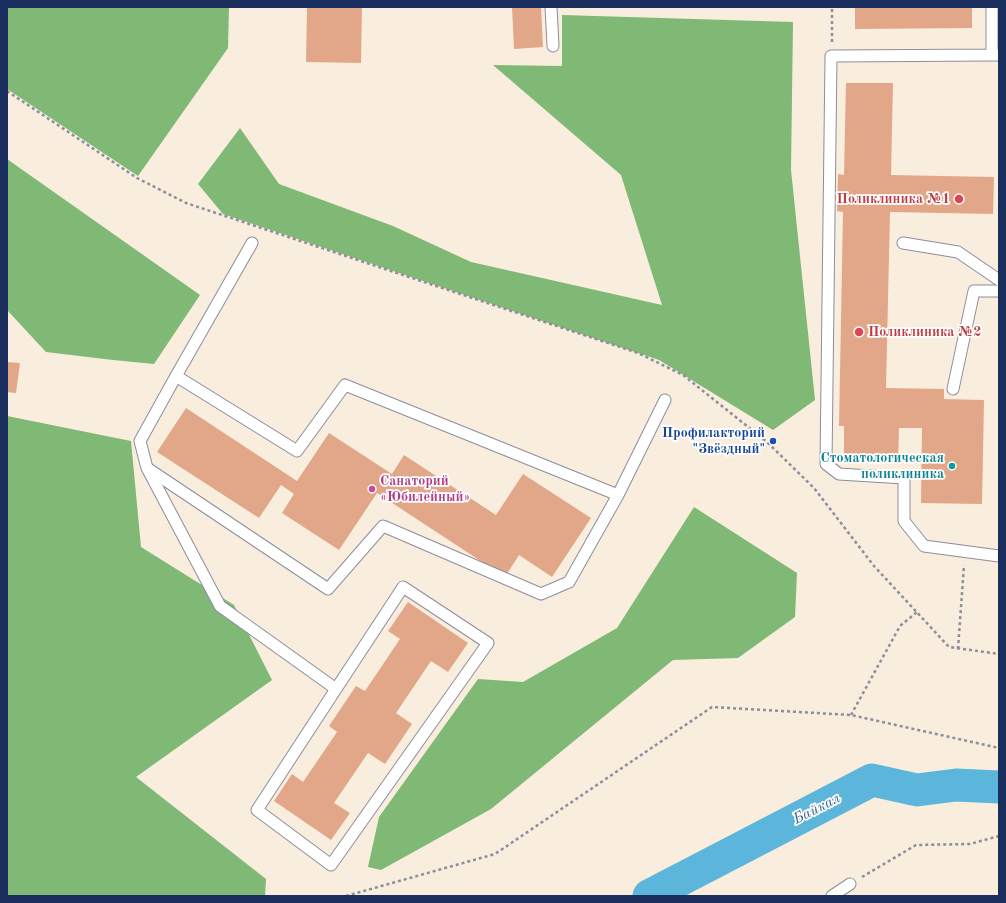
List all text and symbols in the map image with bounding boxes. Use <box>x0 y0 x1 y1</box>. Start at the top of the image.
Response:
place label: Поликлиника №1 <box>837 191 950 207</box>
marker: Поликлиника №1 <box>953 193 965 205</box>
place label: Поликлиника №2 <box>868 324 981 340</box>
marker: Поликлиника №2 <box>853 326 865 338</box>
place label: Профилакторий "Звёздный" <box>662 425 765 458</box>
marker: Профилакторий "Звёздный" <box>768 436 778 446</box>
place label: Стоматологическая поликлиника <box>820 450 944 482</box>
marker: Стоматологическая поликлиника <box>947 461 957 471</box>
place label: Санаторий «Юбилейный» <box>380 473 470 506</box>
marker: Санаторий «Юбилейный» <box>367 484 377 494</box>
water label: Байкал <box>790 790 844 828</box>

